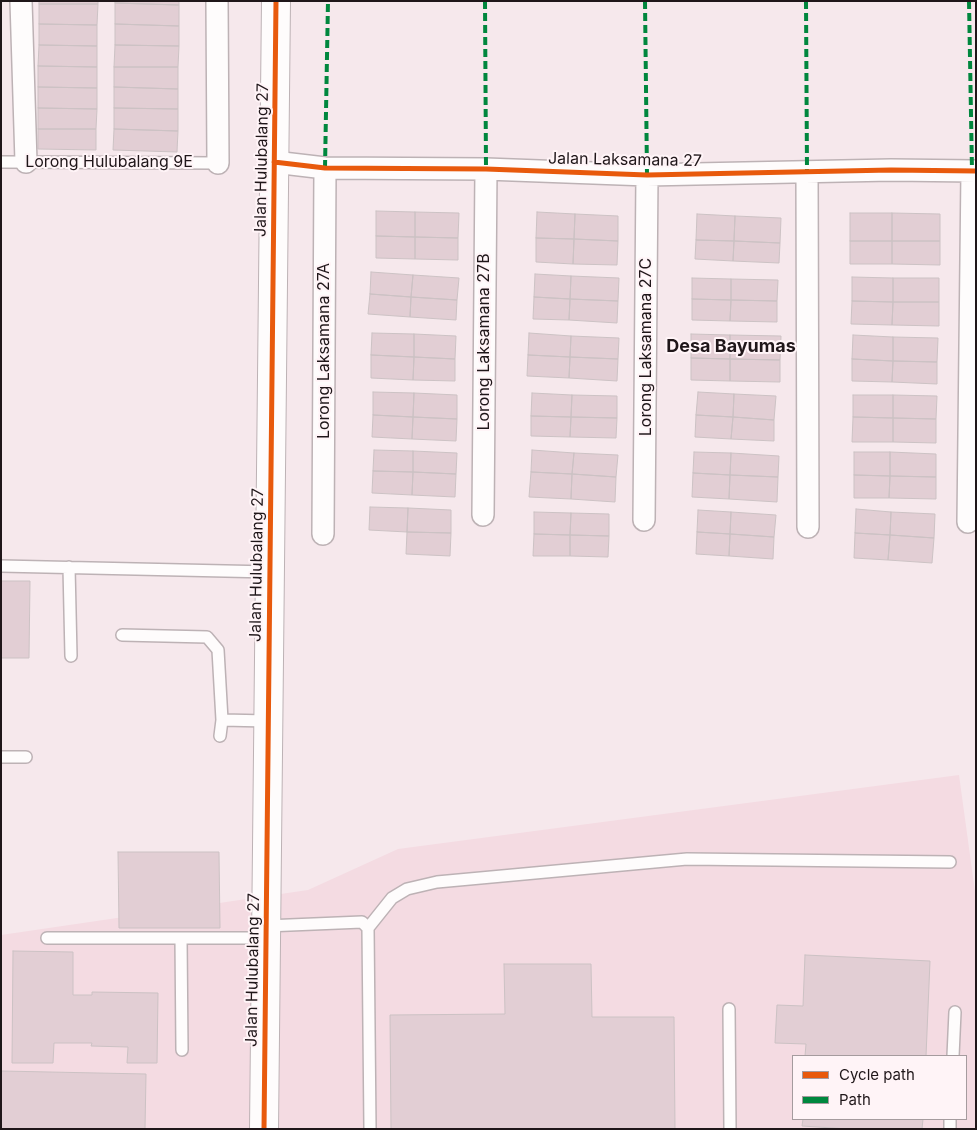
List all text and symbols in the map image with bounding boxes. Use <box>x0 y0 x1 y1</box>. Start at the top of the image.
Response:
street label: Jalan Hulubalang 27 <box>251 83 273 237</box>
street label: Jalan Laksamana 27 <box>548 149 702 171</box>
street label: Lorong Hulubalang 9E <box>25 152 193 172</box>
street label: Lorong Laksamana 27B <box>474 253 494 431</box>
street label: Lorong Laksamana 27C <box>636 258 656 436</box>
street label: Lorong Laksamana 27A <box>314 263 334 439</box>
district label: Desa Bayumas <box>666 336 796 358</box>
street label: Jalan Hulubalang 27 <box>246 488 268 642</box>
street label: Jalan Hulubalang 27 <box>242 893 264 1047</box>
legend <box>792 1055 967 1120</box>
text: Cycle path <box>839 1065 915 1084</box>
text: Path <box>839 1090 871 1109</box>

